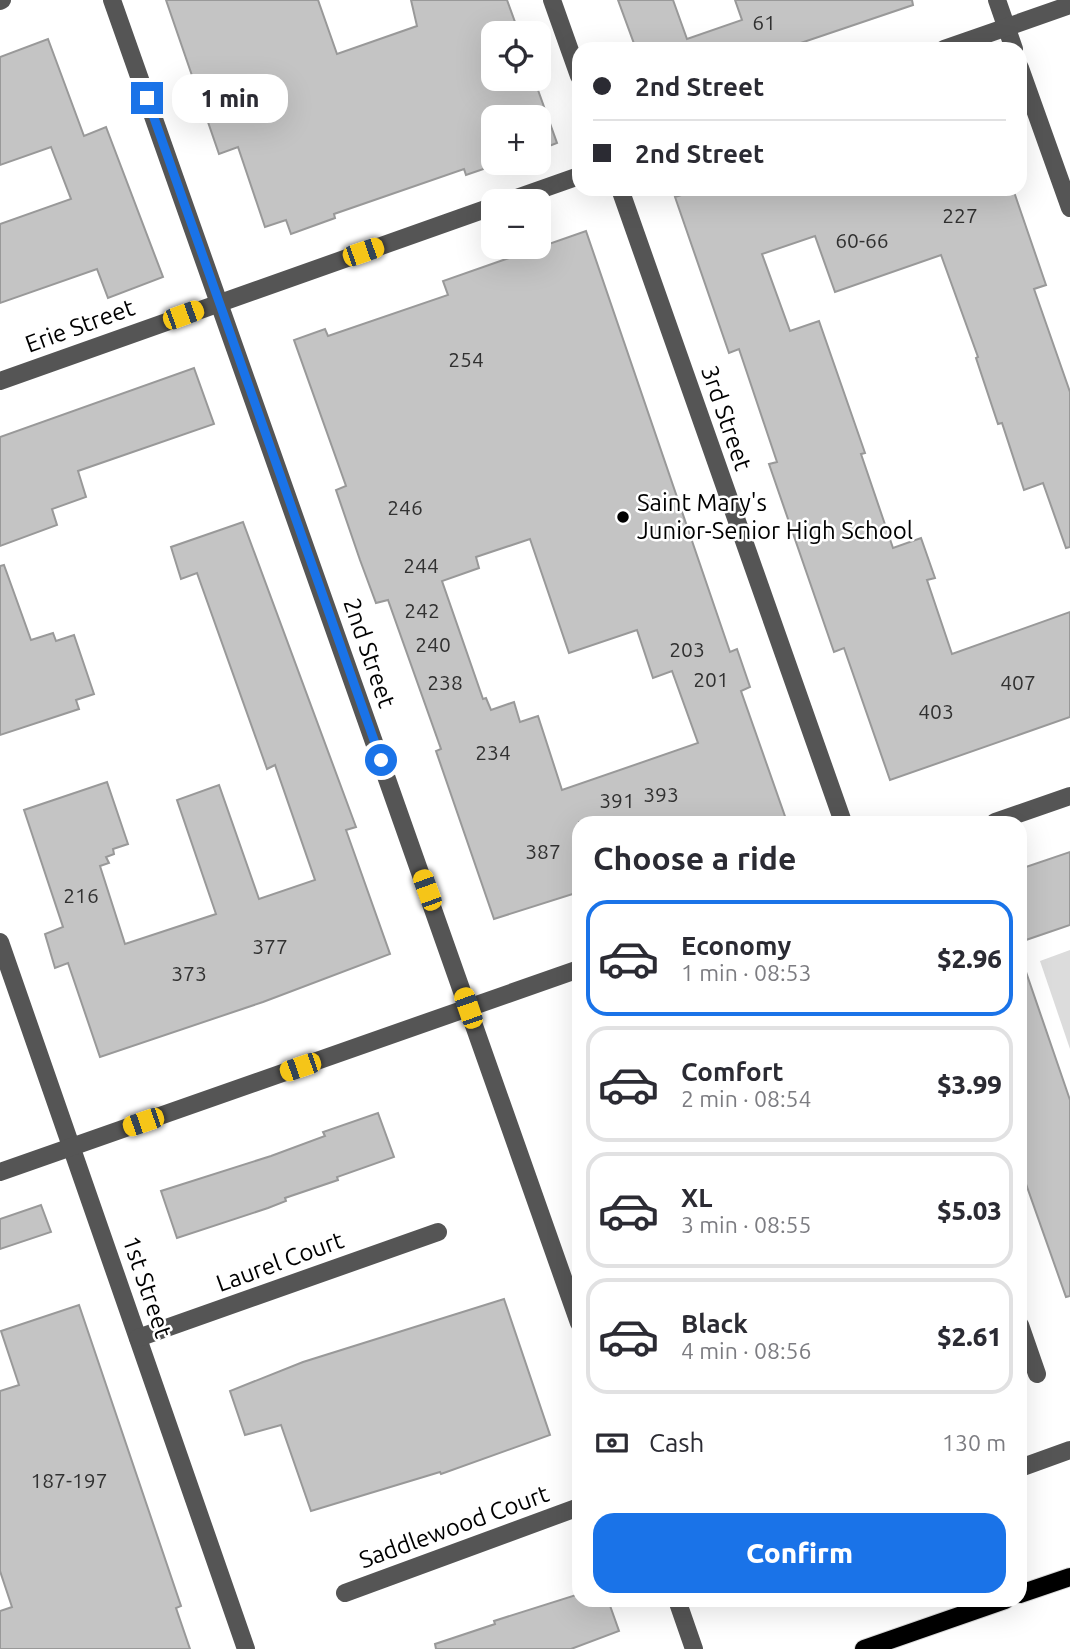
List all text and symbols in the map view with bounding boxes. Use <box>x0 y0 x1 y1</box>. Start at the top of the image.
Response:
house number: 61 <box>752 10 776 34</box>
map controls <box>481 21 551 259</box>
button: locate <box>481 21 551 91</box>
text: 2nd Street <box>635 72 764 101</box>
callout: 1 min <box>172 74 287 122</box>
route end <box>131 82 163 114</box>
text: 1 min <box>201 86 259 111</box>
button: + <box>481 105 551 175</box>
text: 2nd Street <box>635 139 764 168</box>
button: − <box>481 189 551 259</box>
house number: 227 <box>942 203 978 227</box>
house number: 60-66 <box>835 228 889 252</box>
car <box>340 235 387 269</box>
street label: Erie Street <box>22 293 139 358</box>
car <box>160 298 207 332</box>
house number: 254 <box>448 347 484 371</box>
street label: 3rd Street <box>696 362 757 474</box>
place label: Saint Mary's Junior-Senior High School <box>637 489 913 544</box>
house number: 246 <box>387 495 423 519</box>
marker: Saint Mary's Junior-Senior High School <box>615 509 631 525</box>
house number: 244 <box>403 553 439 577</box>
street label: 2nd Street <box>338 595 401 712</box>
house number: 242 <box>404 598 440 622</box>
house number: 240 <box>415 632 451 656</box>
house number: 203 <box>669 637 705 661</box>
house number: 201 <box>693 667 729 691</box>
house number: 238 <box>427 670 463 694</box>
house number: 407 <box>1000 670 1036 694</box>
house number: 403 <box>918 699 954 723</box>
house number: 234 <box>475 740 511 764</box>
route start <box>365 744 397 776</box>
house number: 393 <box>643 782 679 806</box>
house number: 391 <box>599 788 635 812</box>
house number: 387 <box>525 839 561 863</box>
text: Choose a ride <box>593 840 796 876</box>
car <box>410 867 445 913</box>
house number: 216 <box>63 883 99 907</box>
icon: car <box>597 927 660 990</box>
text: Economy <box>681 931 791 960</box>
house number: 377 <box>252 934 288 958</box>
text: $2.96 <box>937 944 1002 973</box>
text: 1 min · 08:53 <box>681 960 812 985</box>
house number: 373 <box>171 961 207 985</box>
car <box>452 985 485 1031</box>
car <box>277 1050 324 1084</box>
icon: car <box>597 1053 660 1116</box>
text: Comfort <box>681 1057 784 1086</box>
text: $3.99 <box>937 1070 1002 1099</box>
text: 2 min · 08:54 <box>681 1086 812 1111</box>
car <box>120 1105 167 1139</box>
icon: car <box>597 1179 660 1242</box>
text: XL <box>681 1183 712 1212</box>
text: $5.03 <box>937 1196 1002 1225</box>
text: 3 min · 08:55 <box>681 1212 812 1237</box>
street label: Laurel Court <box>213 1226 348 1297</box>
street label: 1st Street <box>117 1232 178 1342</box>
icon: car <box>597 1305 660 1368</box>
text: Black <box>681 1309 748 1338</box>
text: $2.61 <box>937 1322 1002 1351</box>
text: 4 min · 08:56 <box>681 1338 812 1363</box>
icon: cash <box>593 1424 631 1462</box>
text: Cash <box>649 1428 704 1457</box>
text: 130 m <box>942 1430 1006 1455</box>
house number: 187-197 <box>30 1468 108 1492</box>
street label: Saddlewood Court <box>355 1479 553 1573</box>
button: Confirm <box>593 1513 1006 1593</box>

